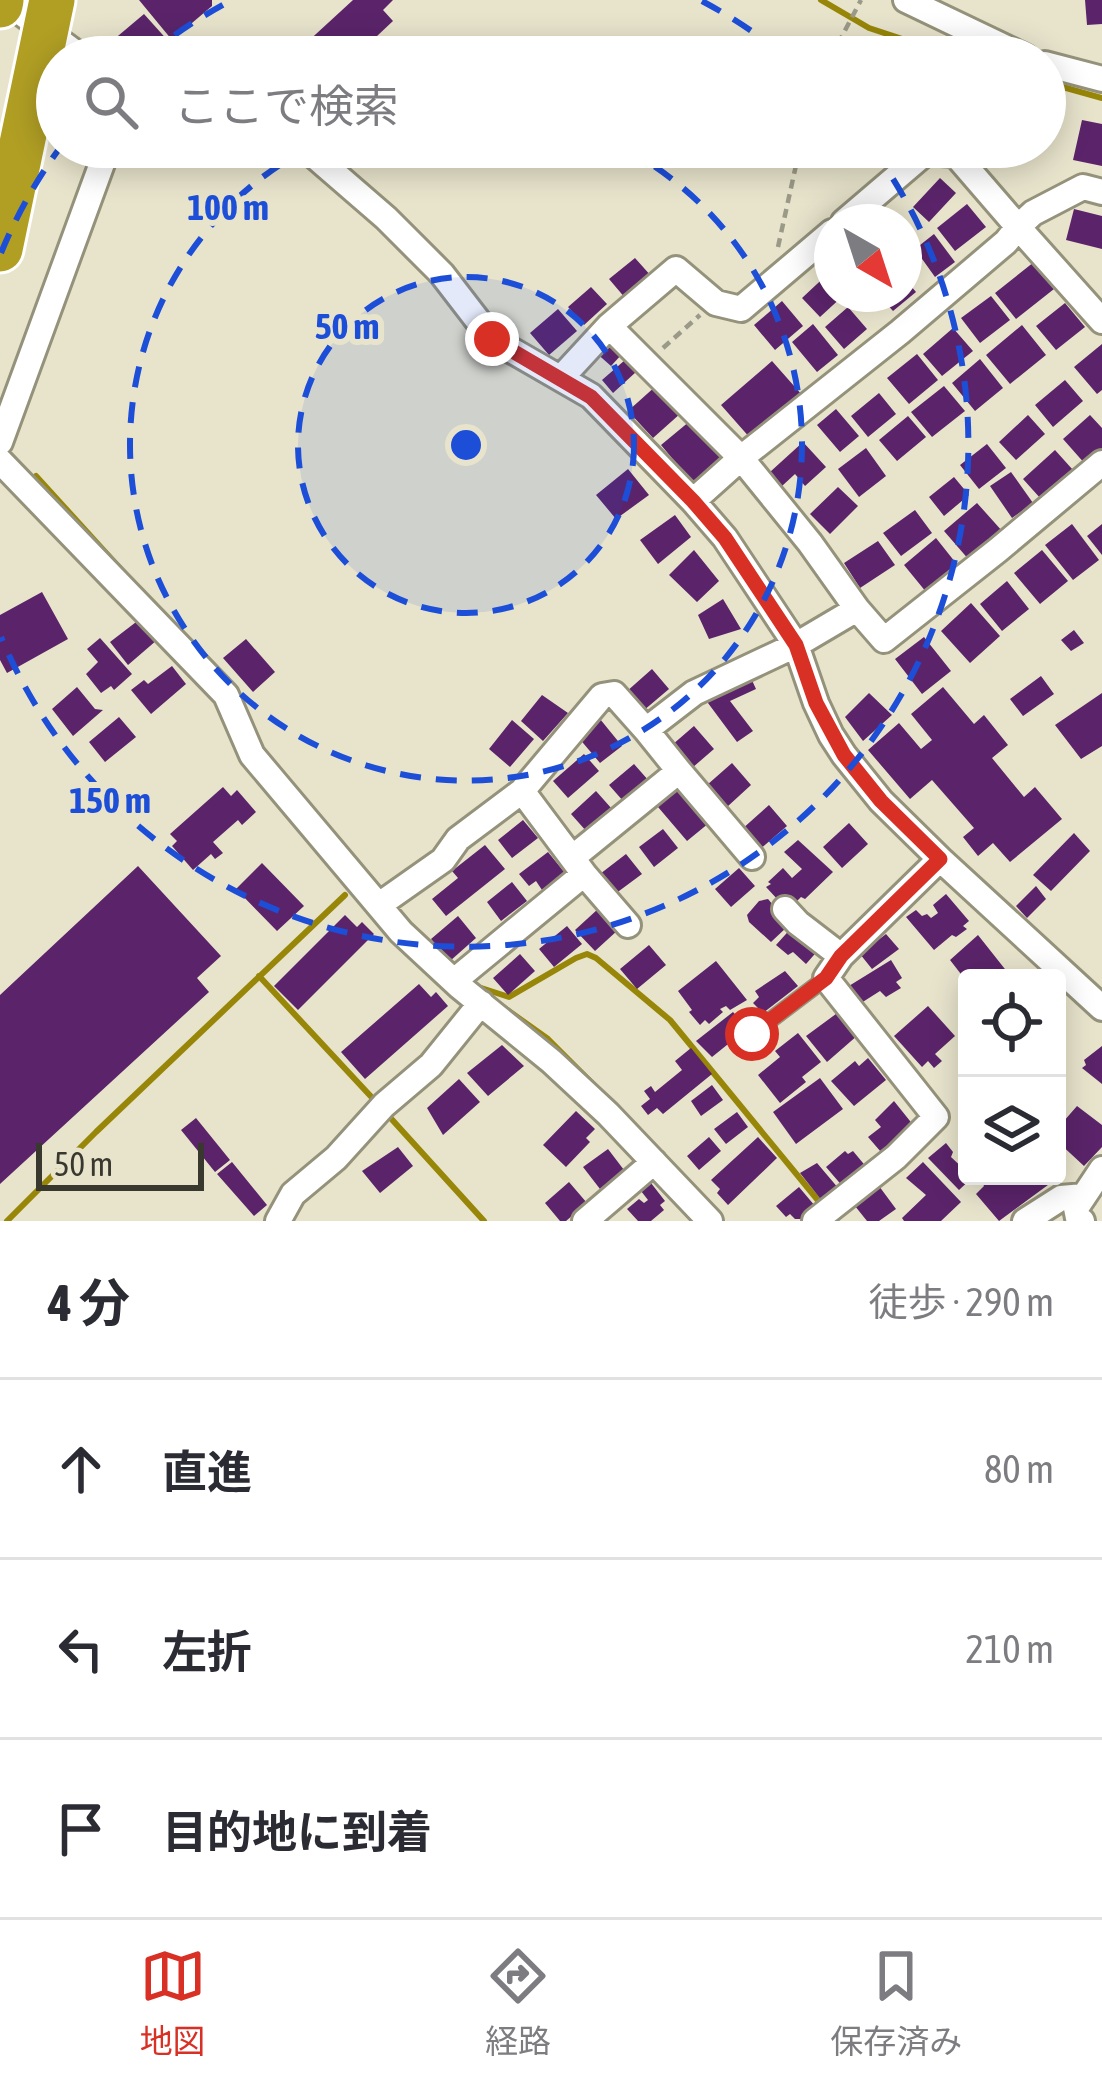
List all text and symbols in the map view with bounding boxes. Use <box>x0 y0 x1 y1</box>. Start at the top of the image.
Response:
search box <box>36 36 1066 168</box>
icon: search <box>78 69 144 135</box>
text: ここで検索 <box>174 80 399 132</box>
text: 100 m <box>187 186 269 228</box>
north arrow <box>814 204 922 312</box>
text: 50 m <box>315 305 379 347</box>
route end <box>465 312 519 366</box>
centre of rings <box>445 424 487 466</box>
text: 150 m <box>69 779 151 821</box>
map controls <box>958 969 1066 1185</box>
button: locate <box>958 969 1066 1077</box>
route start <box>725 1007 779 1061</box>
button: layers <box>958 1077 1066 1185</box>
scale bar <box>36 1137 204 1190</box>
text: 50 m <box>54 1145 113 1183</box>
text: 4 分 <box>48 1273 130 1332</box>
text: 徒歩 · 290 m <box>869 1280 1054 1324</box>
icon: ahead <box>48 1436 114 1502</box>
text: 直進 <box>162 1446 252 1498</box>
text: 80 m <box>984 1447 1054 1491</box>
icon: left <box>48 1616 114 1682</box>
text: 左折 <box>162 1626 252 1678</box>
text: 210 m <box>966 1627 1054 1671</box>
icon: arrive <box>48 1796 114 1862</box>
text: 目的地に到着 <box>162 1806 432 1858</box>
tab: 地図 <box>140 1943 206 2063</box>
tab: 経路 <box>485 1943 551 2063</box>
tab: 保存済み <box>830 1943 962 2063</box>

